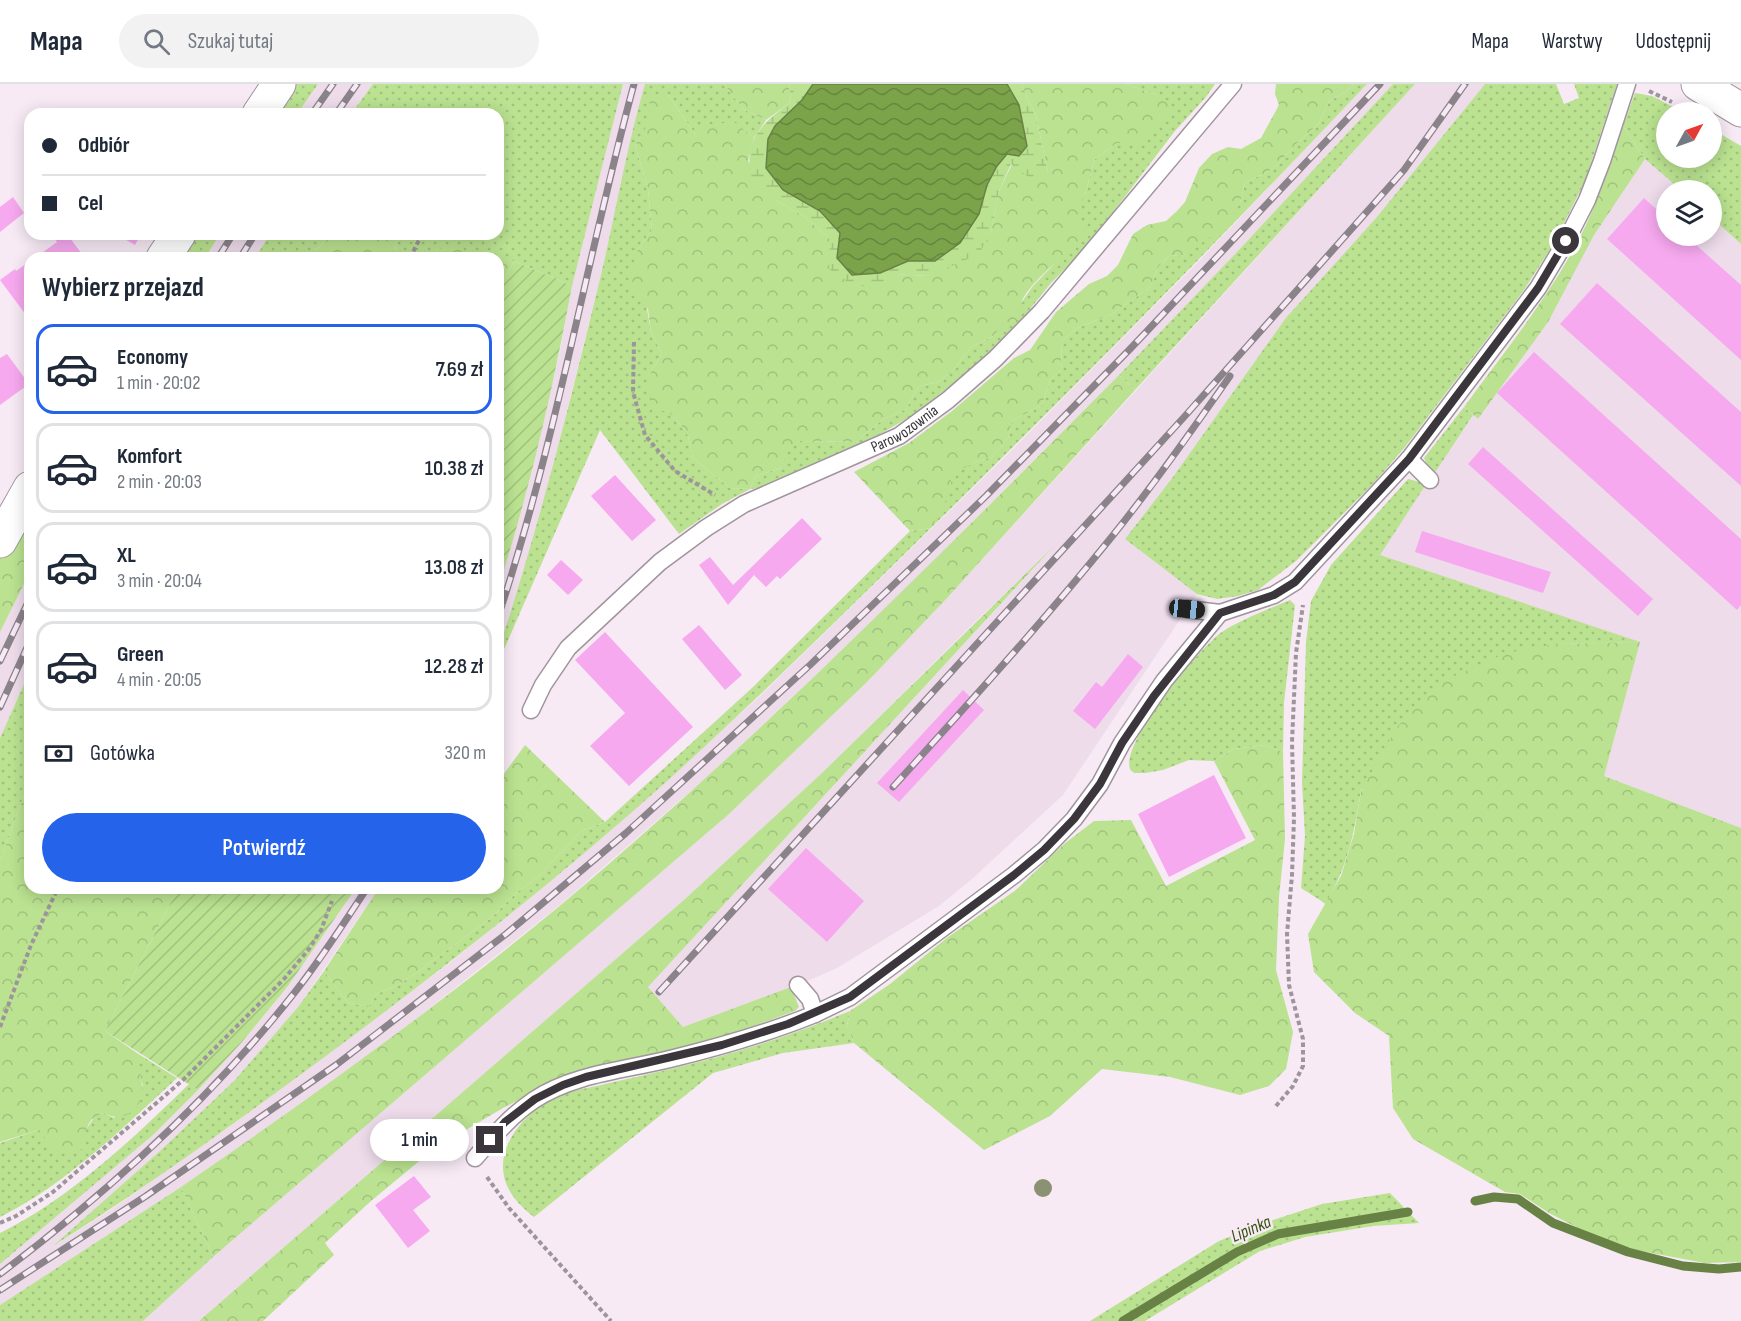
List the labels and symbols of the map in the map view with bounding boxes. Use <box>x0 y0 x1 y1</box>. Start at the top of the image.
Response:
north arrow <box>1656 102 1722 168</box>
route start <box>1552 227 1579 254</box>
street label: Parowozownia <box>868 401 942 457</box>
car <box>1168 598 1206 620</box>
callout: 1 min <box>370 1119 469 1161</box>
route end <box>476 1126 503 1153</box>
water label: Lipinka <box>1228 1211 1275 1247</box>

